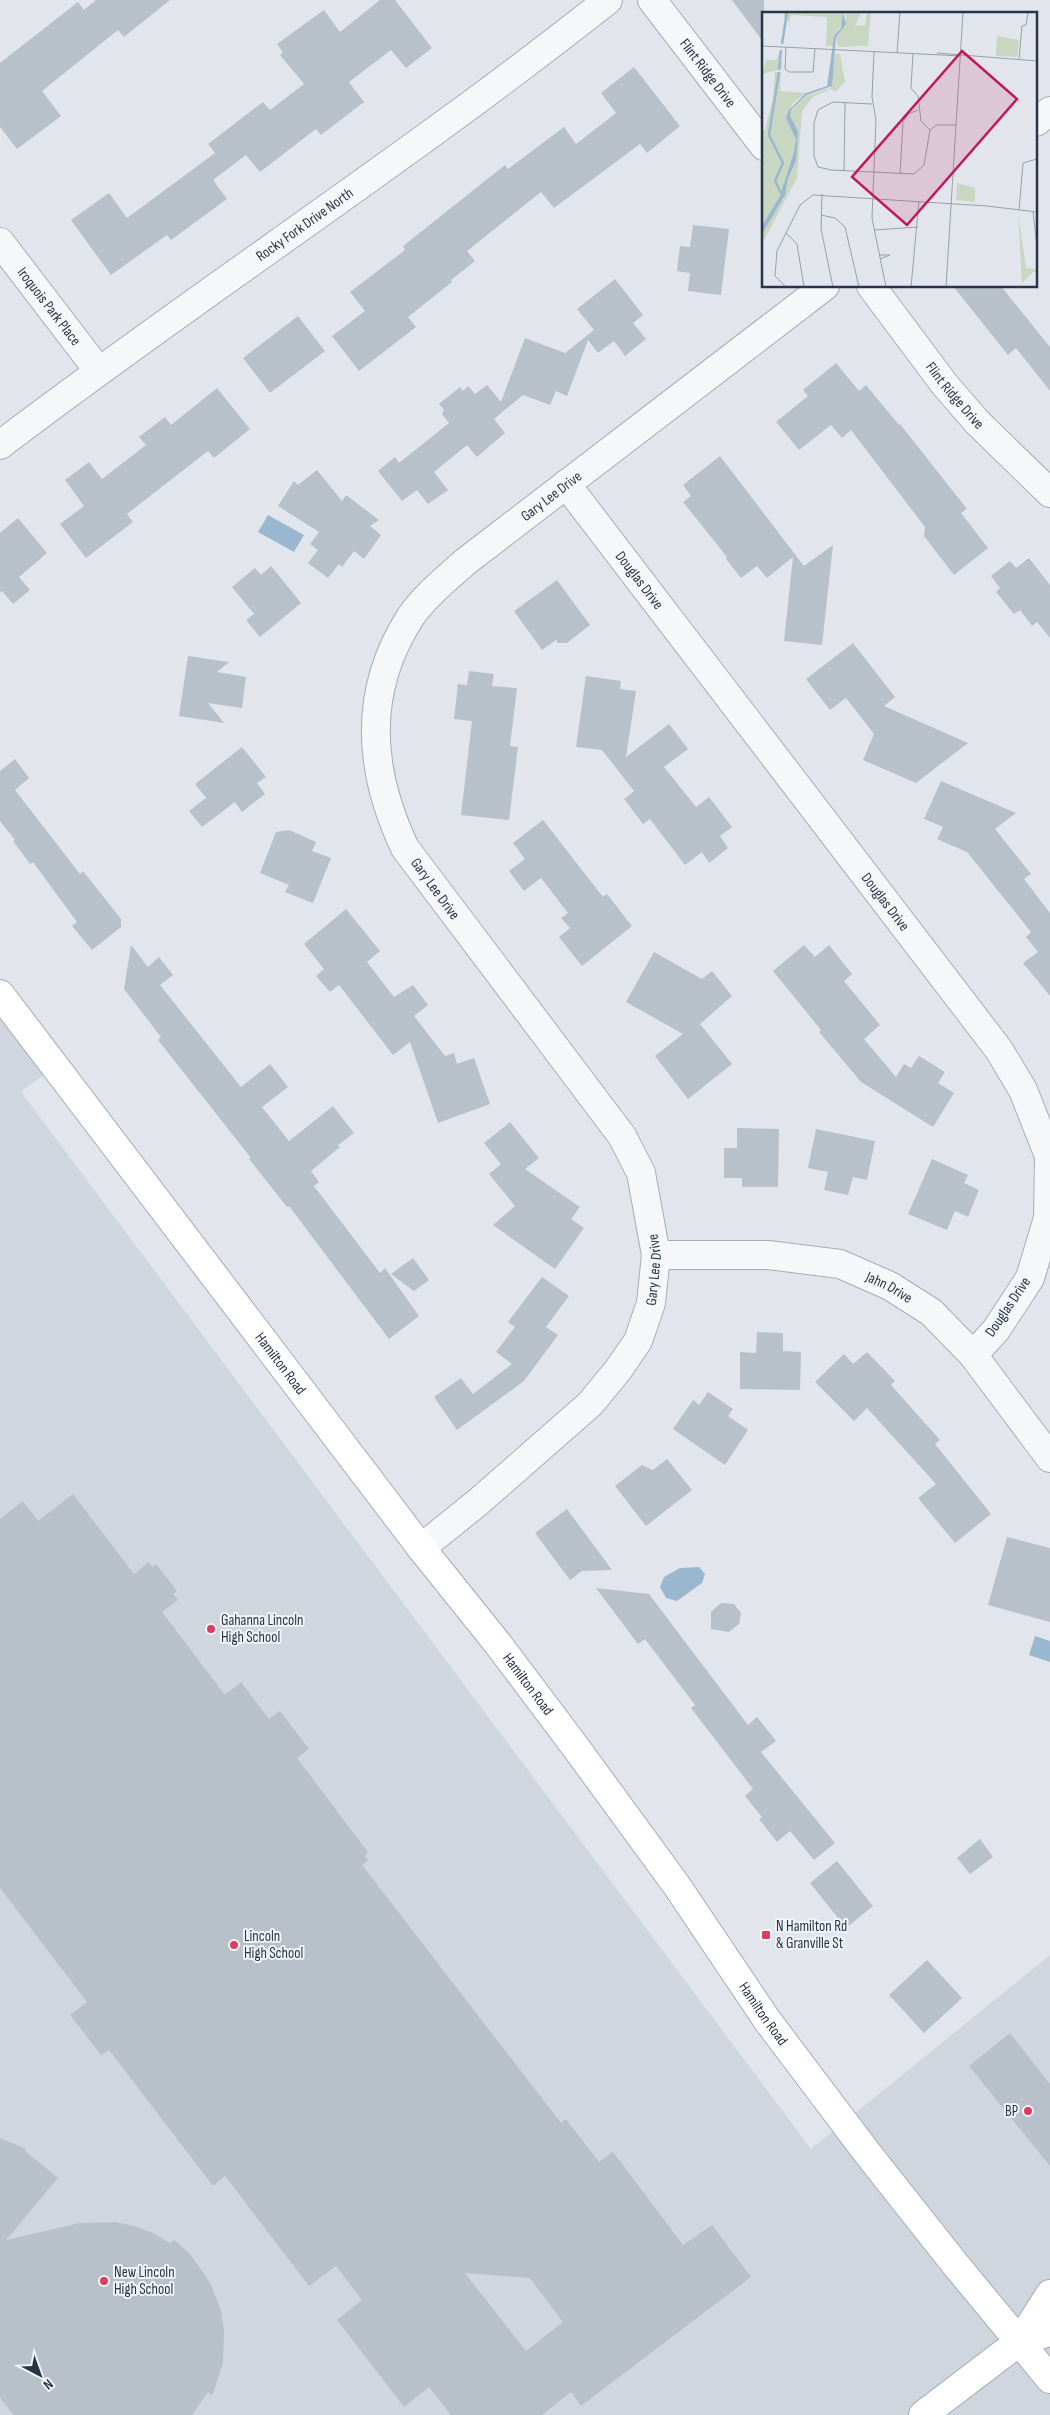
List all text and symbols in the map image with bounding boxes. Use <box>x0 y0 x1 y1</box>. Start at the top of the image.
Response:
inset map <box>762 12 1038 288</box>
street label: Flint Ridge Drive <box>676 35 740 111</box>
street label: Rocky Fork Drive North <box>252 183 357 266</box>
street label: Iroquois Park Place <box>13 263 85 349</box>
street label: Flint Ridge Drive <box>922 358 988 433</box>
street label: Gary Lee Drive <box>517 467 585 525</box>
street label: Douglas Drive <box>611 547 668 613</box>
street label: Gary Lee Drive <box>406 854 464 924</box>
street label: Douglas Drive <box>857 869 914 935</box>
street label: Gary Lee Drive <box>641 1232 666 1306</box>
street label: Jahn Drive <box>862 1267 916 1307</box>
street label: Douglas Drive <box>981 1273 1035 1341</box>
street label: Hamilton Road <box>251 1329 310 1398</box>
place label: Gahanna Lincoln High School <box>221 1611 304 1647</box>
marker: Gahanna Lincoln High School <box>205 1623 217 1635</box>
street label: Hamilton Road <box>499 1649 558 1719</box>
place label: N Hamilton Rd & Granville St <box>776 1917 847 1953</box>
place label: Lincoln High School <box>244 1927 303 1963</box>
marker: N Hamilton Rd & Granville St <box>760 1929 772 1941</box>
marker: Lincoln High School <box>228 1939 240 1951</box>
street label: Hamilton Road <box>735 1978 792 2049</box>
place label: BP <box>1005 2102 1018 2121</box>
marker: BP <box>1022 2105 1034 2117</box>
place label: New Lincoln High School <box>114 2263 175 2299</box>
marker: New Lincoln High School <box>98 2275 110 2287</box>
north arrow <box>15 2350 65 2400</box>
text: N <box>40 2376 57 2393</box>

